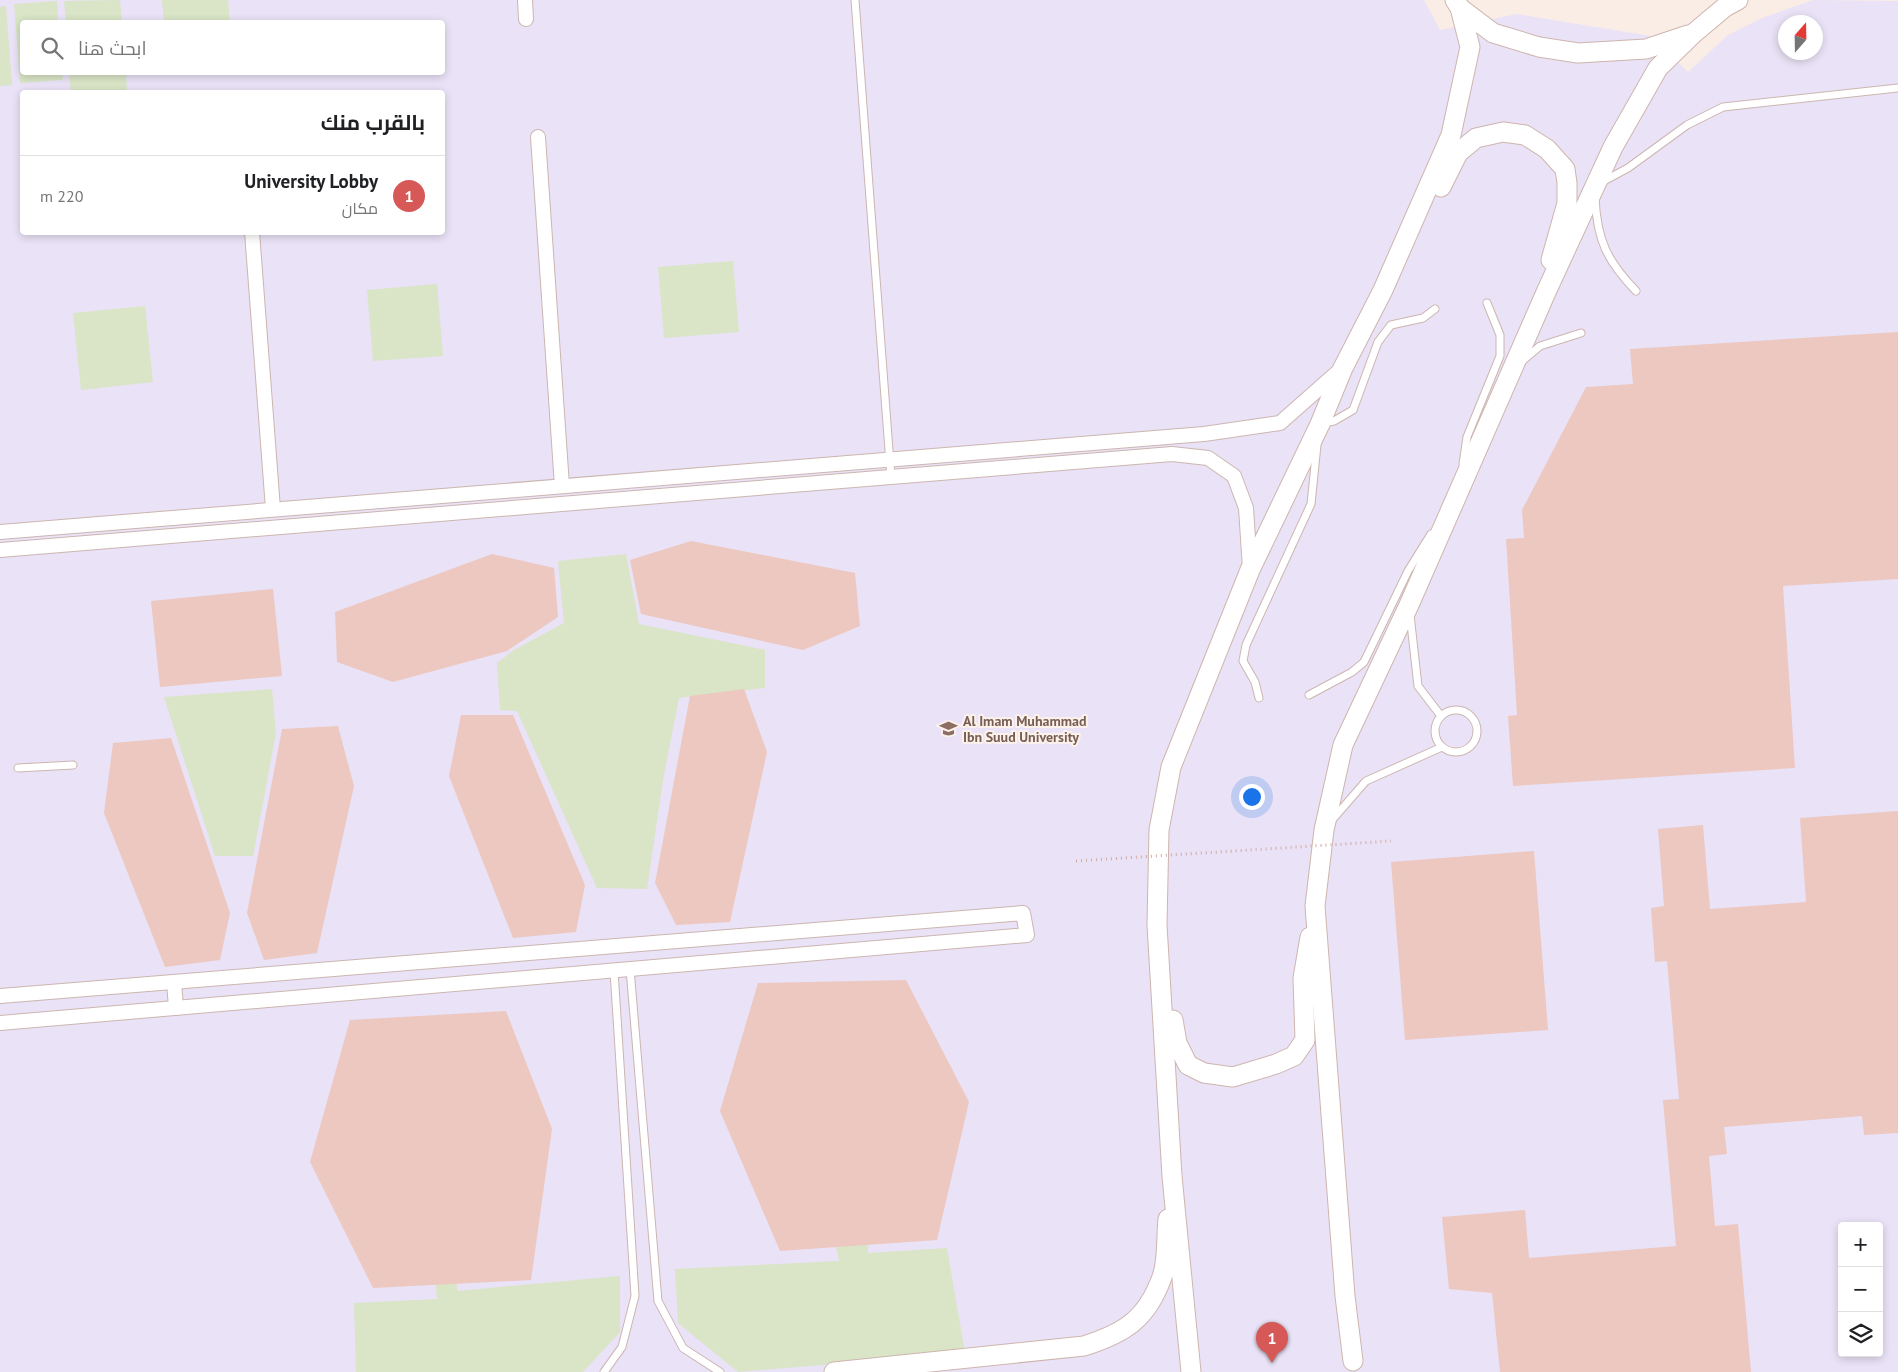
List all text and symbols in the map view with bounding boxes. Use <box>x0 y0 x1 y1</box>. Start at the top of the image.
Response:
north arrow <box>1778 15 1823 60</box>
search box <box>20 20 445 75</box>
icon: search <box>38 34 66 62</box>
text: ابحث هنا <box>78 36 147 60</box>
text: بالقرب منك <box>321 109 425 136</box>
text: University Lobby <box>244 169 378 193</box>
text: 220 m <box>40 186 83 206</box>
text: 1 <box>404 186 414 206</box>
text: مكان <box>342 198 378 218</box>
place label: Al Imam Muhammad Ibn Suud University <box>963 712 1086 746</box>
school or university icon: Al Imam Muhammad Ibn Suud University <box>939 719 959 739</box>
your location <box>1239 784 1265 810</box>
map controls <box>1838 1222 1883 1357</box>
button: + <box>1838 1222 1883 1267</box>
button: − <box>1838 1267 1883 1312</box>
button: layers <box>1838 1312 1883 1357</box>
pin: 1 <box>1256 1322 1288 1363</box>

